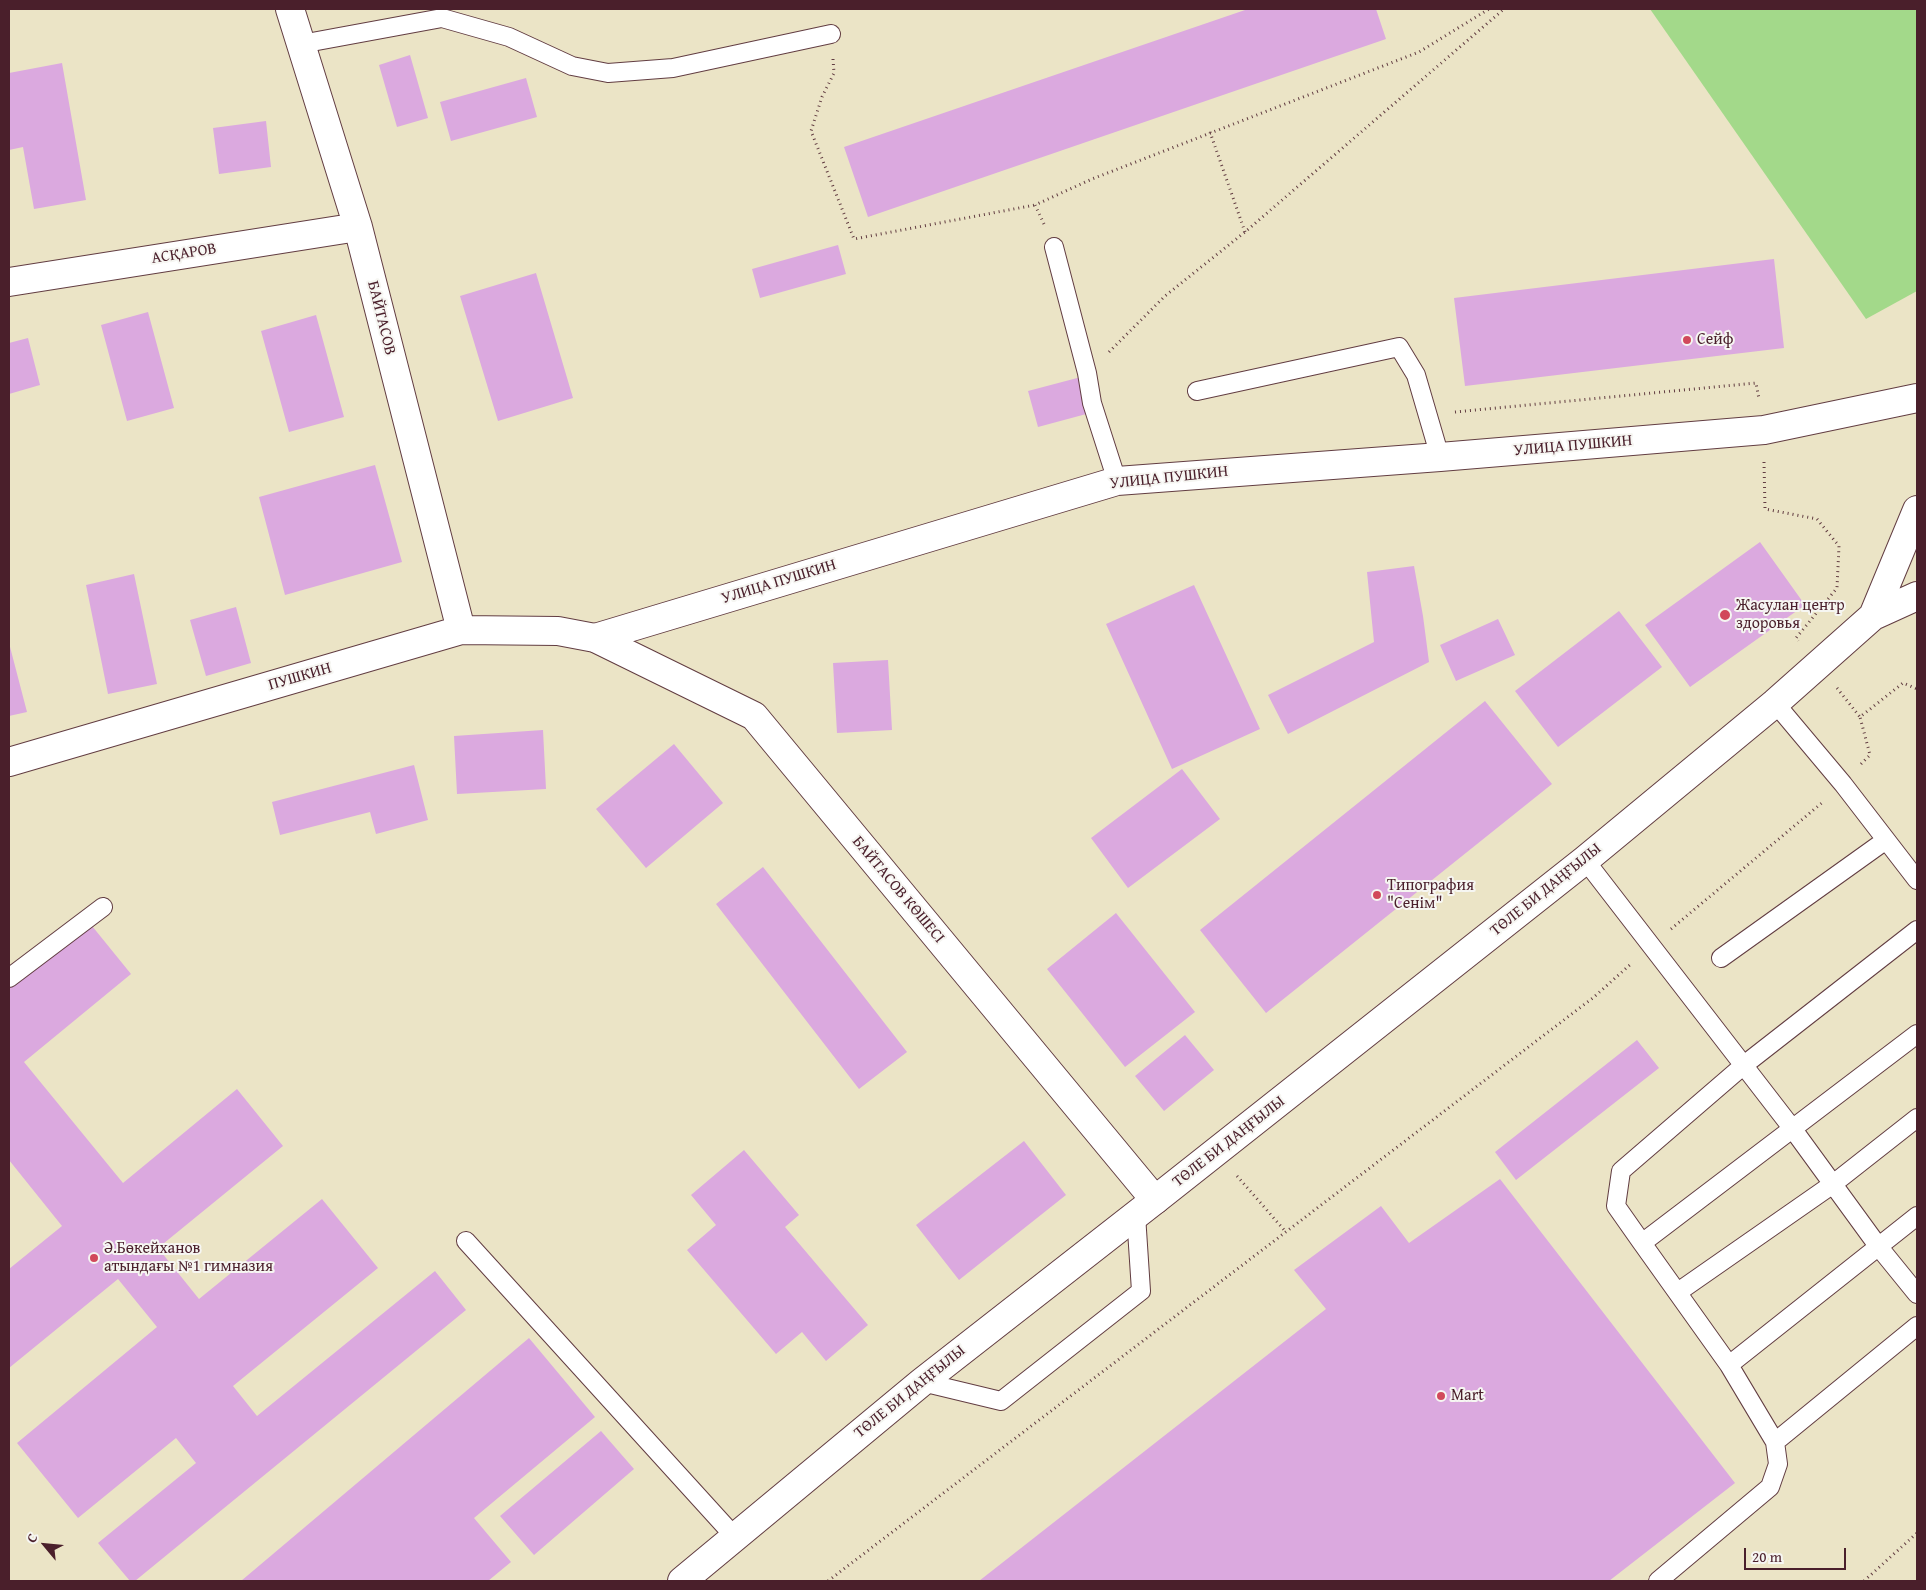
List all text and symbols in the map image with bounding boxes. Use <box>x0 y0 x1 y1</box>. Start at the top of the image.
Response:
street label: АСҚАРОВ <box>150 239 218 269</box>
street label: БАЙТАСОВ <box>363 279 399 357</box>
place label: Сейф <box>1697 330 1733 350</box>
marker: Сейф <box>1681 334 1693 346</box>
street label: УЛИЦА ПУШКИН <box>1513 431 1633 461</box>
street label: УЛИЦА ПУШКИН <box>1109 462 1229 494</box>
street label: УЛИЦА ПУШКИН <box>719 555 839 609</box>
place label: Жасулан центр здоровья <box>1736 596 1845 634</box>
marker: Жасулан центр здоровья <box>1718 608 1732 622</box>
street label: ПУШКИН <box>266 659 334 695</box>
street label: БАЙТАСОВ КӨШЕСІ <box>848 833 948 947</box>
street label: ТӨЛЕ БИ ДАҢҒЫЛЫ <box>1487 839 1605 941</box>
place label: Типография "Сенім" <box>1387 876 1474 914</box>
marker: Типография "Сенім" <box>1371 889 1383 901</box>
street label: ТӨЛЕ БИ ДАҢҒЫЛЫ <box>1169 1092 1289 1192</box>
place label: Ә.Бөкейханов атындағы №1 гимназия <box>104 1239 273 1277</box>
marker: Ә.Бөкейханов атындағы №1 гимназия <box>88 1252 100 1264</box>
street label: ТӨЛЕ БИ ДАҢҒЫЛЫ <box>851 1341 969 1443</box>
place label: Mart <box>1451 1386 1484 1406</box>
marker: Mart <box>1435 1390 1447 1402</box>
north arrow <box>20 1520 70 1570</box>
text: С <box>21 1530 42 1546</box>
scale bar <box>1746 1538 1848 1570</box>
text: 20 m <box>1752 1546 1782 1567</box>

